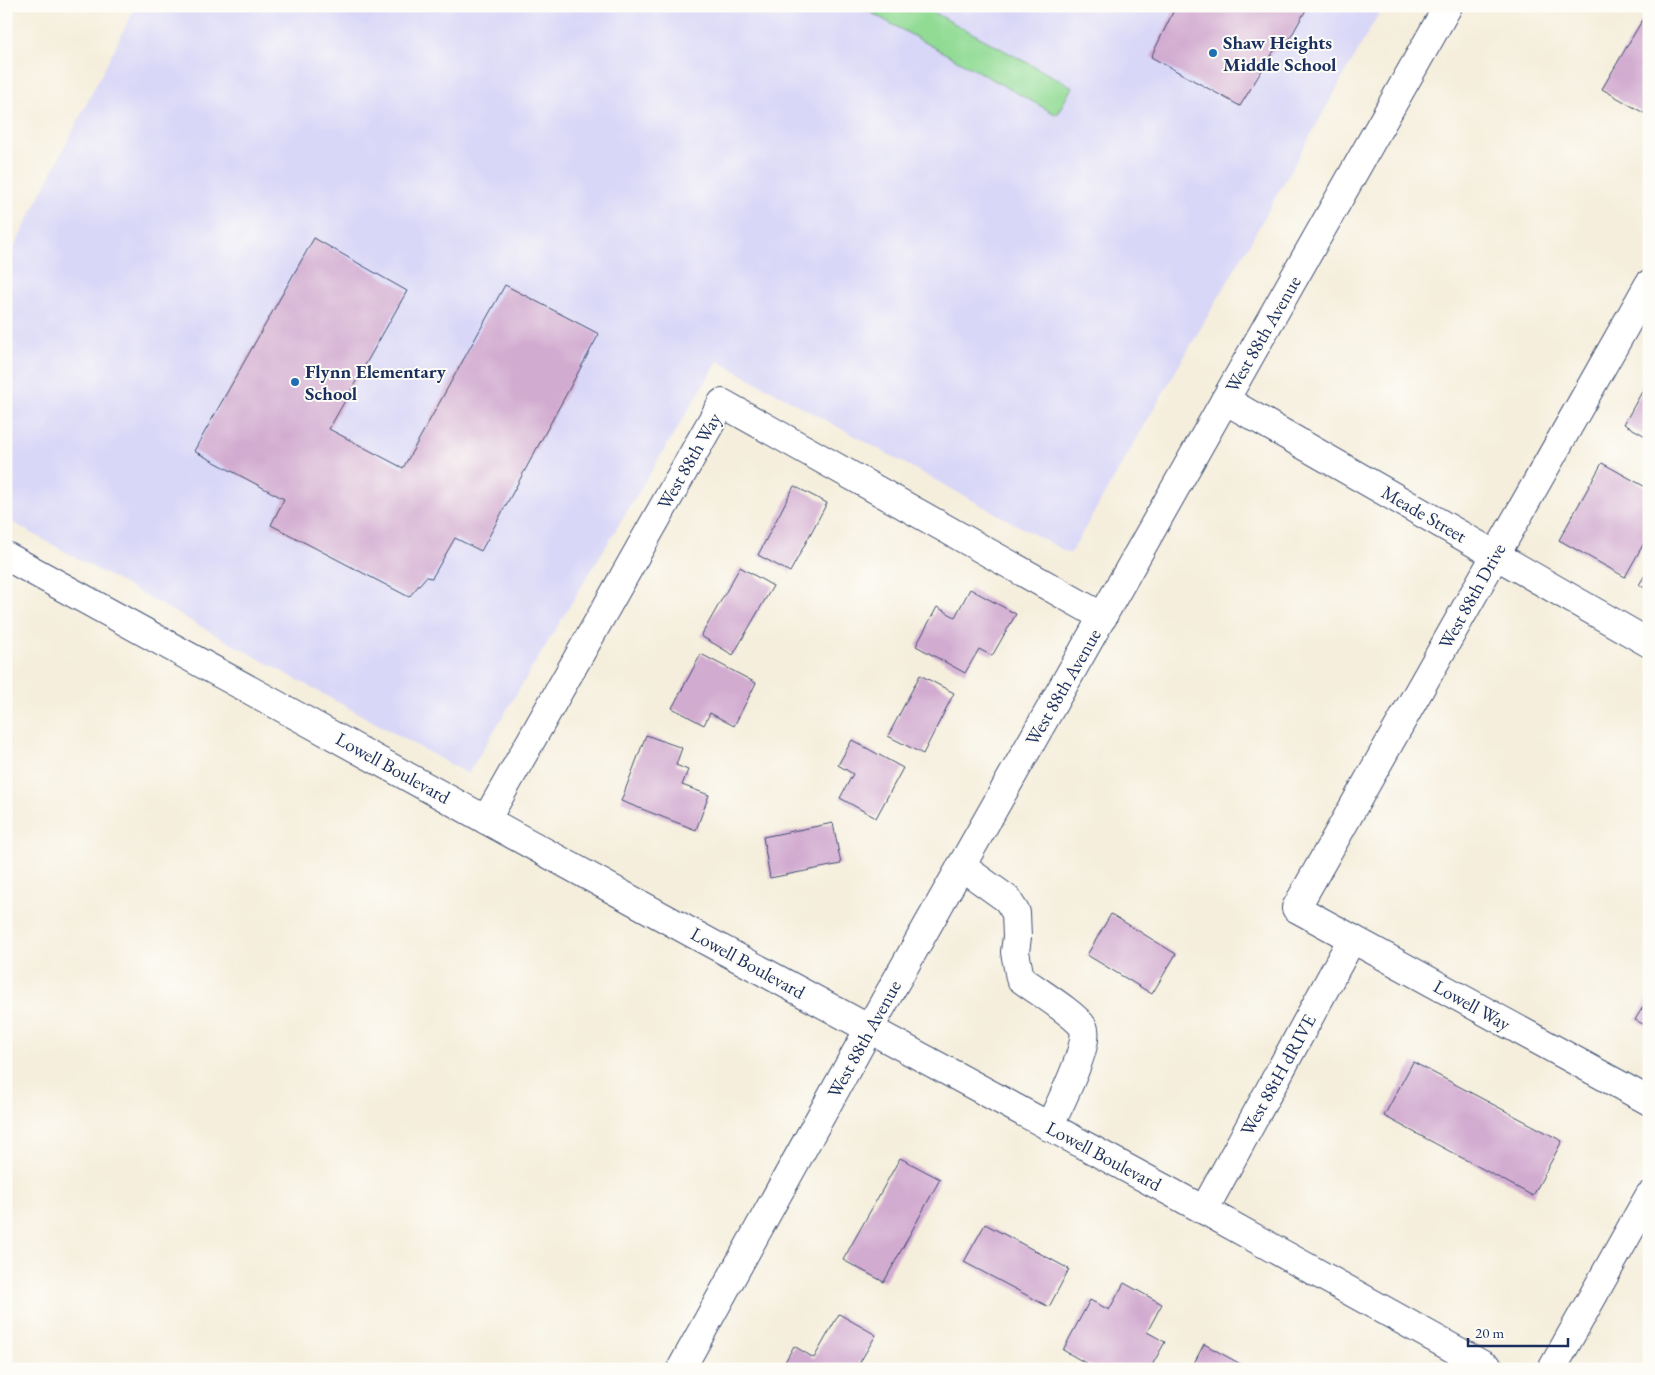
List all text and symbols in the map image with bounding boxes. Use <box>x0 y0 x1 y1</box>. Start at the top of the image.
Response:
place label: Shaw Heights Middle School <box>1223 30 1337 77</box>
marker: Shaw Heights Middle School <box>1207 47 1219 59</box>
street label: West 88th Avenue <box>1219 271 1307 397</box>
place label: Flynn Elementary School <box>305 359 447 406</box>
marker: Flynn Elementary School <box>289 376 301 388</box>
street label: West 88th Way <box>651 407 727 514</box>
street label: Meade Street <box>1377 480 1471 548</box>
street label: West 88th Drive <box>1433 539 1511 653</box>
street label: West 88th Avenue <box>1019 624 1107 750</box>
street label: Lowell Boulevard <box>331 726 455 810</box>
street label: Lowell Boulevard <box>686 921 810 1005</box>
street label: Lowell Way <box>1429 974 1516 1037</box>
street label: West 88th Avenue <box>821 976 907 1102</box>
street label: West 88tH dRIVE <box>1234 1010 1322 1140</box>
street label: Lowell Boulevard <box>1042 1115 1166 1197</box>
scale bar <box>1468 1315 1568 1347</box>
text: 20 m <box>1475 1323 1504 1342</box>

